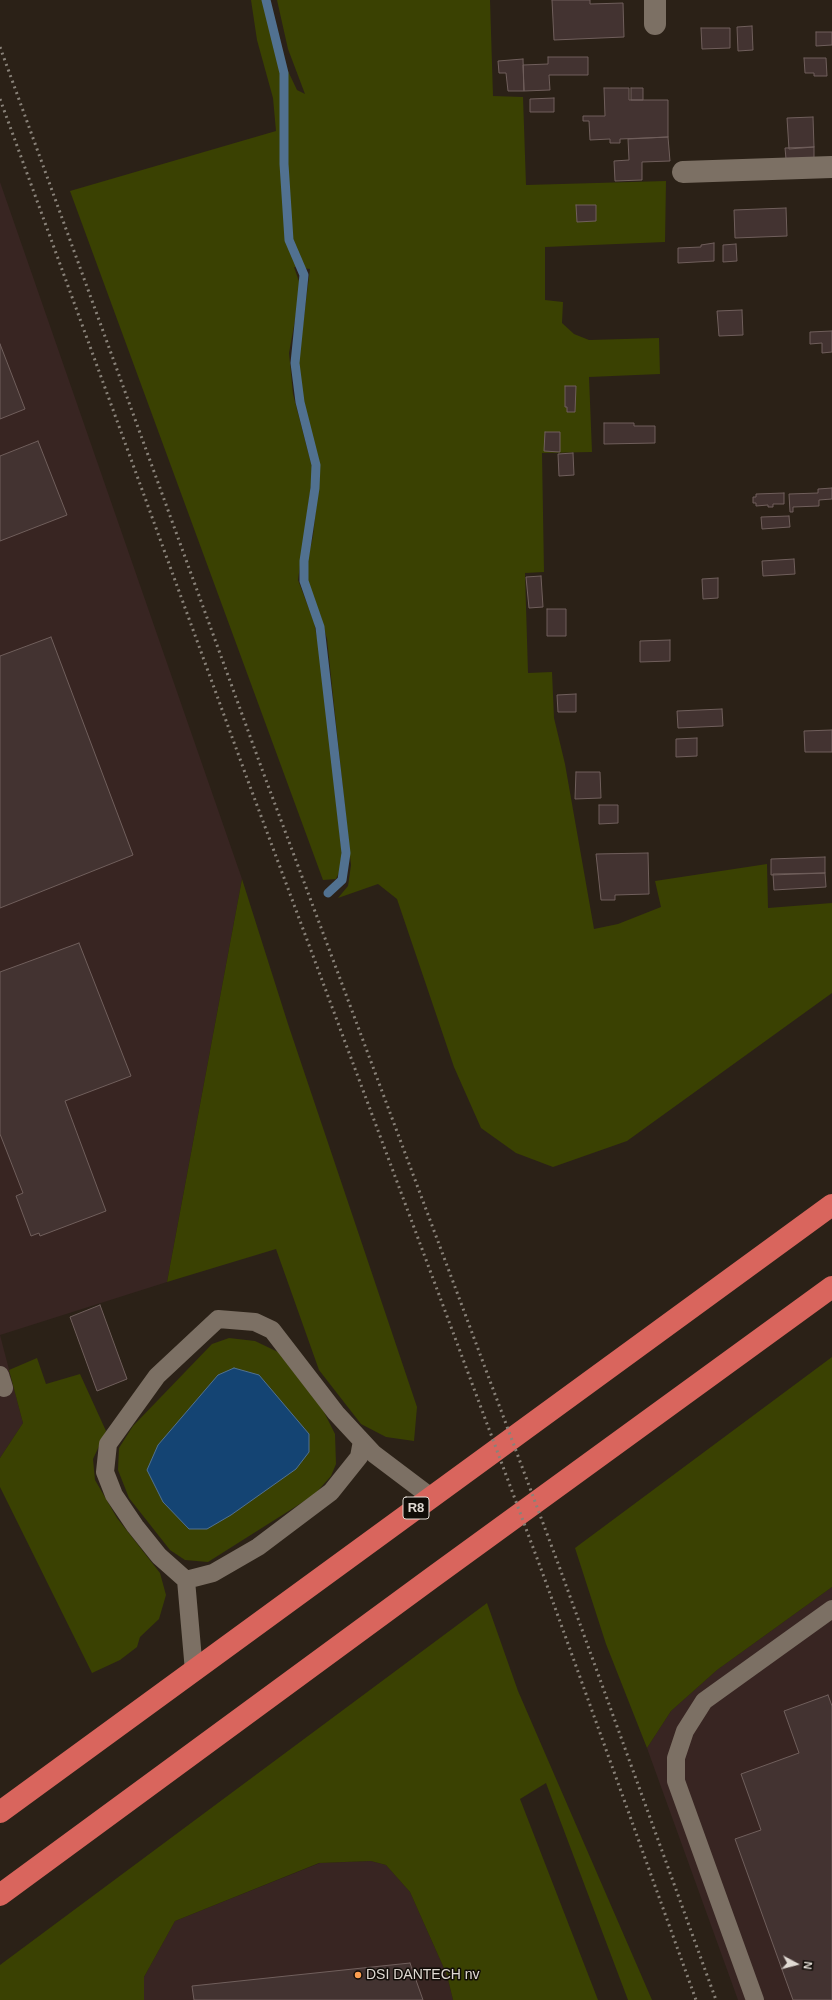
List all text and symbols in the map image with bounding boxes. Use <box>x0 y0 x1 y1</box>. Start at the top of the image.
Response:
road number: R8 <box>403 1497 429 1519</box>
north arrow <box>776 1944 816 1984</box>
text: N <box>801 1961 814 1970</box>
place label: DSI DANTECH nv <box>366 1967 480 1983</box>
marker: DSI DANTECH nv <box>353 1970 363 1980</box>

